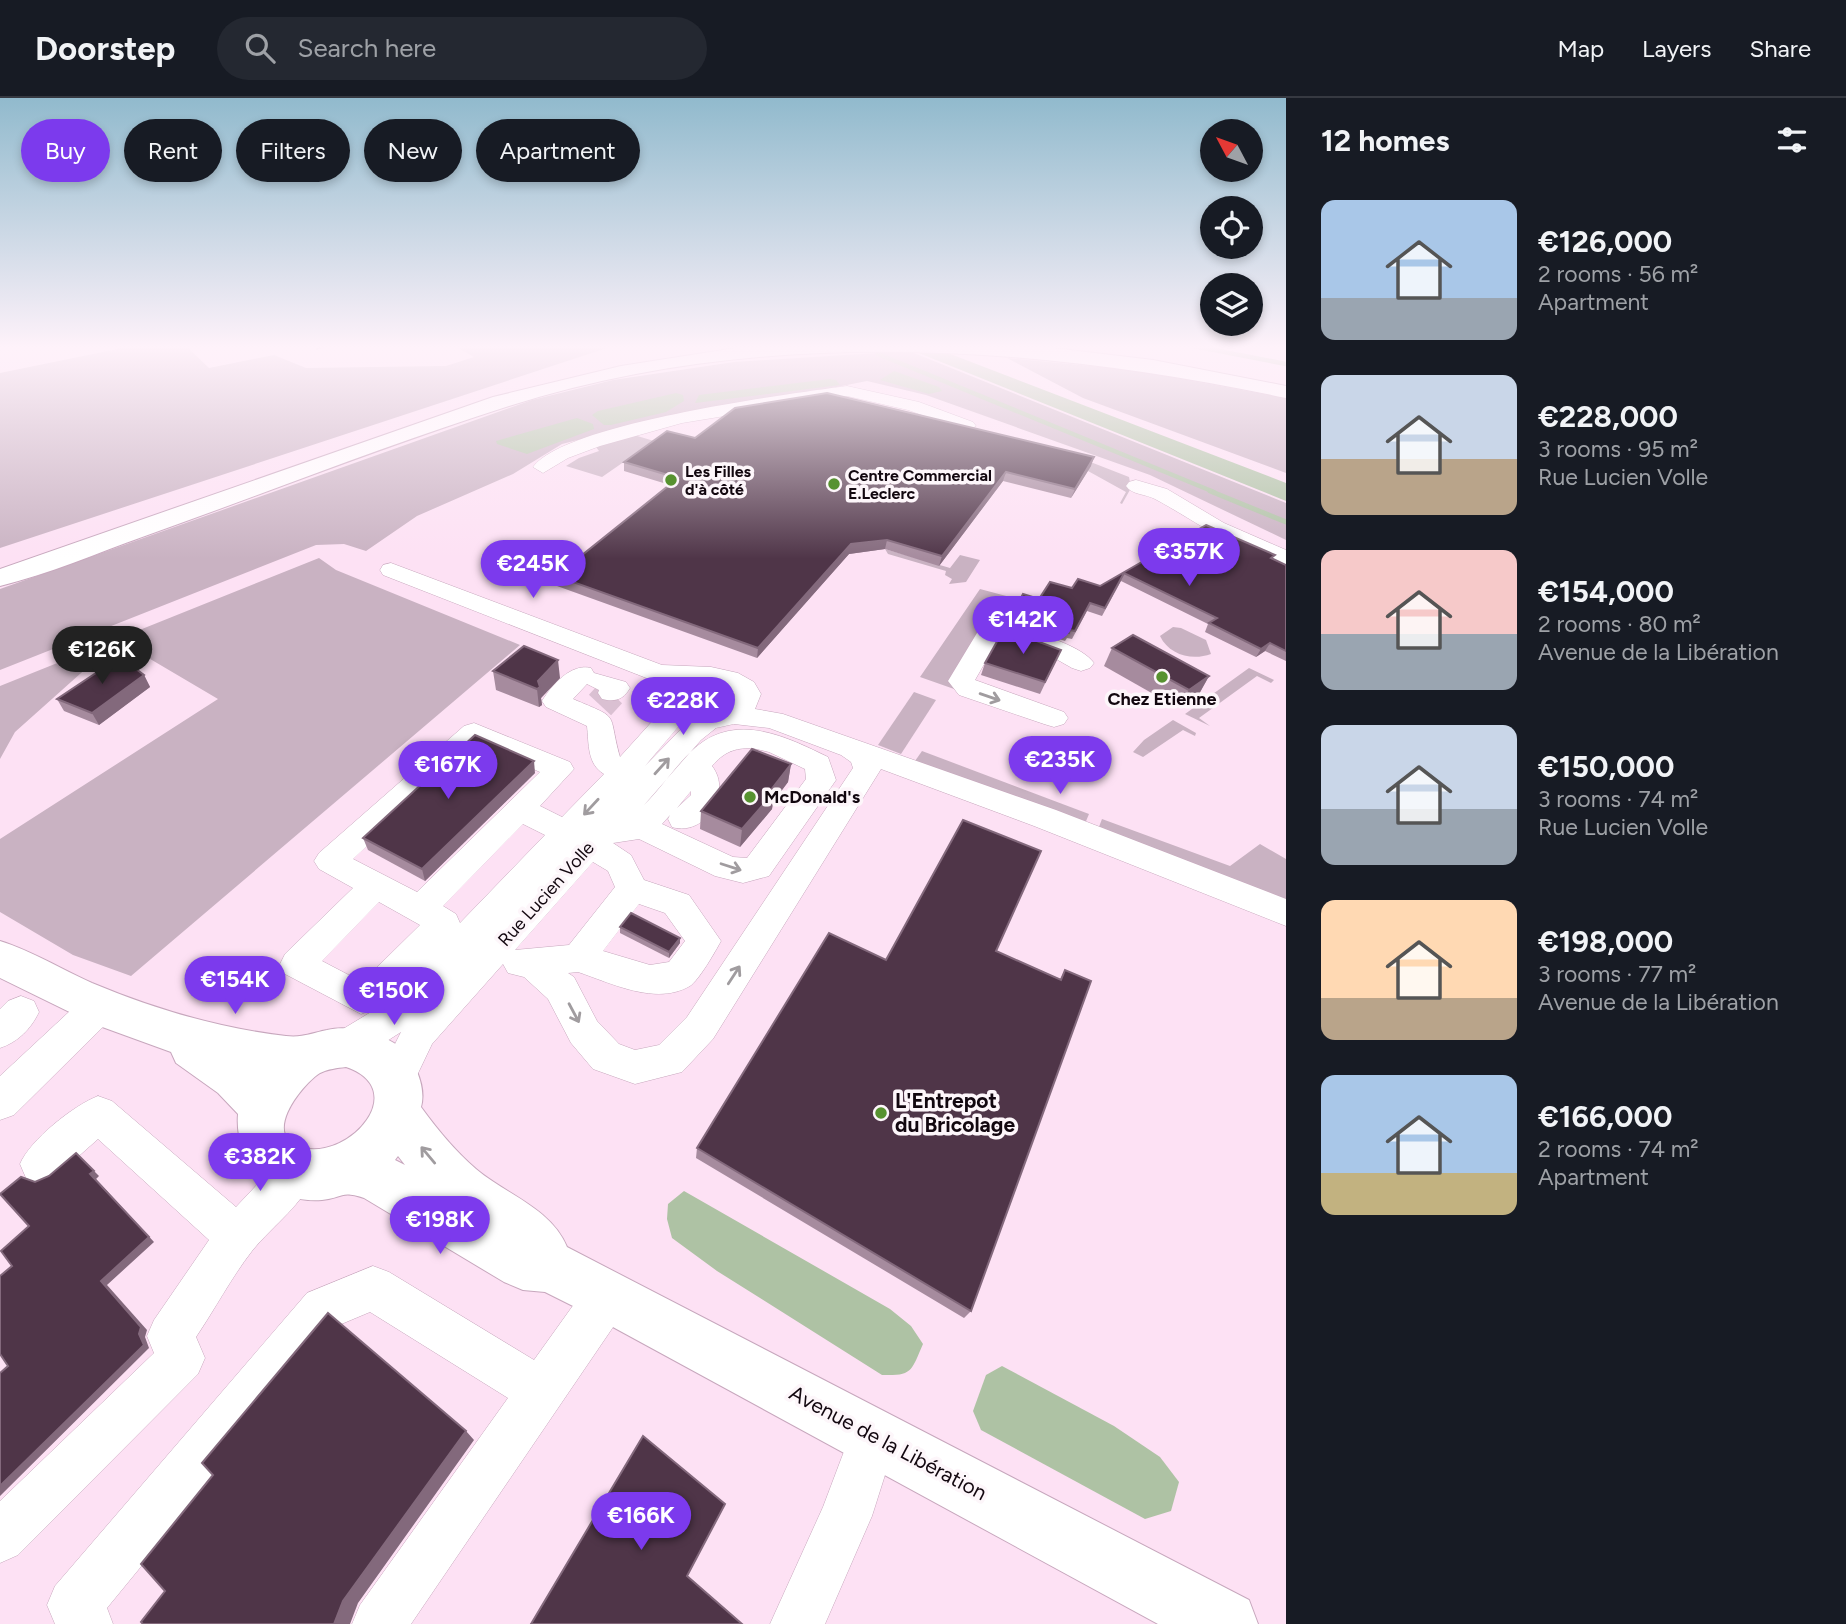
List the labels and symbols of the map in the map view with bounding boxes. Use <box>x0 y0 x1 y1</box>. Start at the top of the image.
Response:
north arrow <box>1200 119 1264 182</box>
place label: Les Filles d'à côté <box>685 462 752 499</box>
place label: Centre Commercial E.Leclerc <box>848 466 992 503</box>
marker: Les Filles d'à côté <box>663 472 679 488</box>
marker: Centre Commercial E.Leclerc <box>826 476 842 492</box>
pin: €357K <box>1140 528 1238 588</box>
pin: €245K <box>484 540 582 600</box>
pin: €142K <box>974 596 1072 656</box>
pin: €126K <box>53 626 151 686</box>
marker: Chez Etienne <box>1154 669 1170 685</box>
pin: €228K <box>634 678 732 737</box>
place label: Chez Etienne <box>1107 688 1217 710</box>
one-way arrow <box>979 692 1001 704</box>
pin: €235K <box>1011 736 1109 796</box>
pin: €167K <box>399 742 497 801</box>
one-way arrow <box>654 757 670 775</box>
place label: McDonald's <box>764 786 861 808</box>
marker: McDonald's <box>742 789 758 805</box>
one-way arrow <box>582 798 599 815</box>
street label: Rue Lucien Volle <box>493 837 599 951</box>
one-way arrow <box>719 862 741 875</box>
pin: €154K <box>186 956 284 1016</box>
one-way arrow <box>726 966 741 985</box>
pin: €150K <box>345 968 443 1027</box>
one-way arrow <box>568 1002 581 1023</box>
place label: L'Entrepot du Bricolage <box>895 1088 1015 1137</box>
marker: L'Entrepot du Bricolage <box>873 1105 889 1121</box>
pin: €382K <box>211 1134 309 1193</box>
one-way arrow <box>420 1147 436 1165</box>
pin: €198K <box>391 1196 489 1256</box>
street label: Avenue de la Libération <box>785 1380 991 1505</box>
pin: €166K <box>592 1492 690 1552</box>

